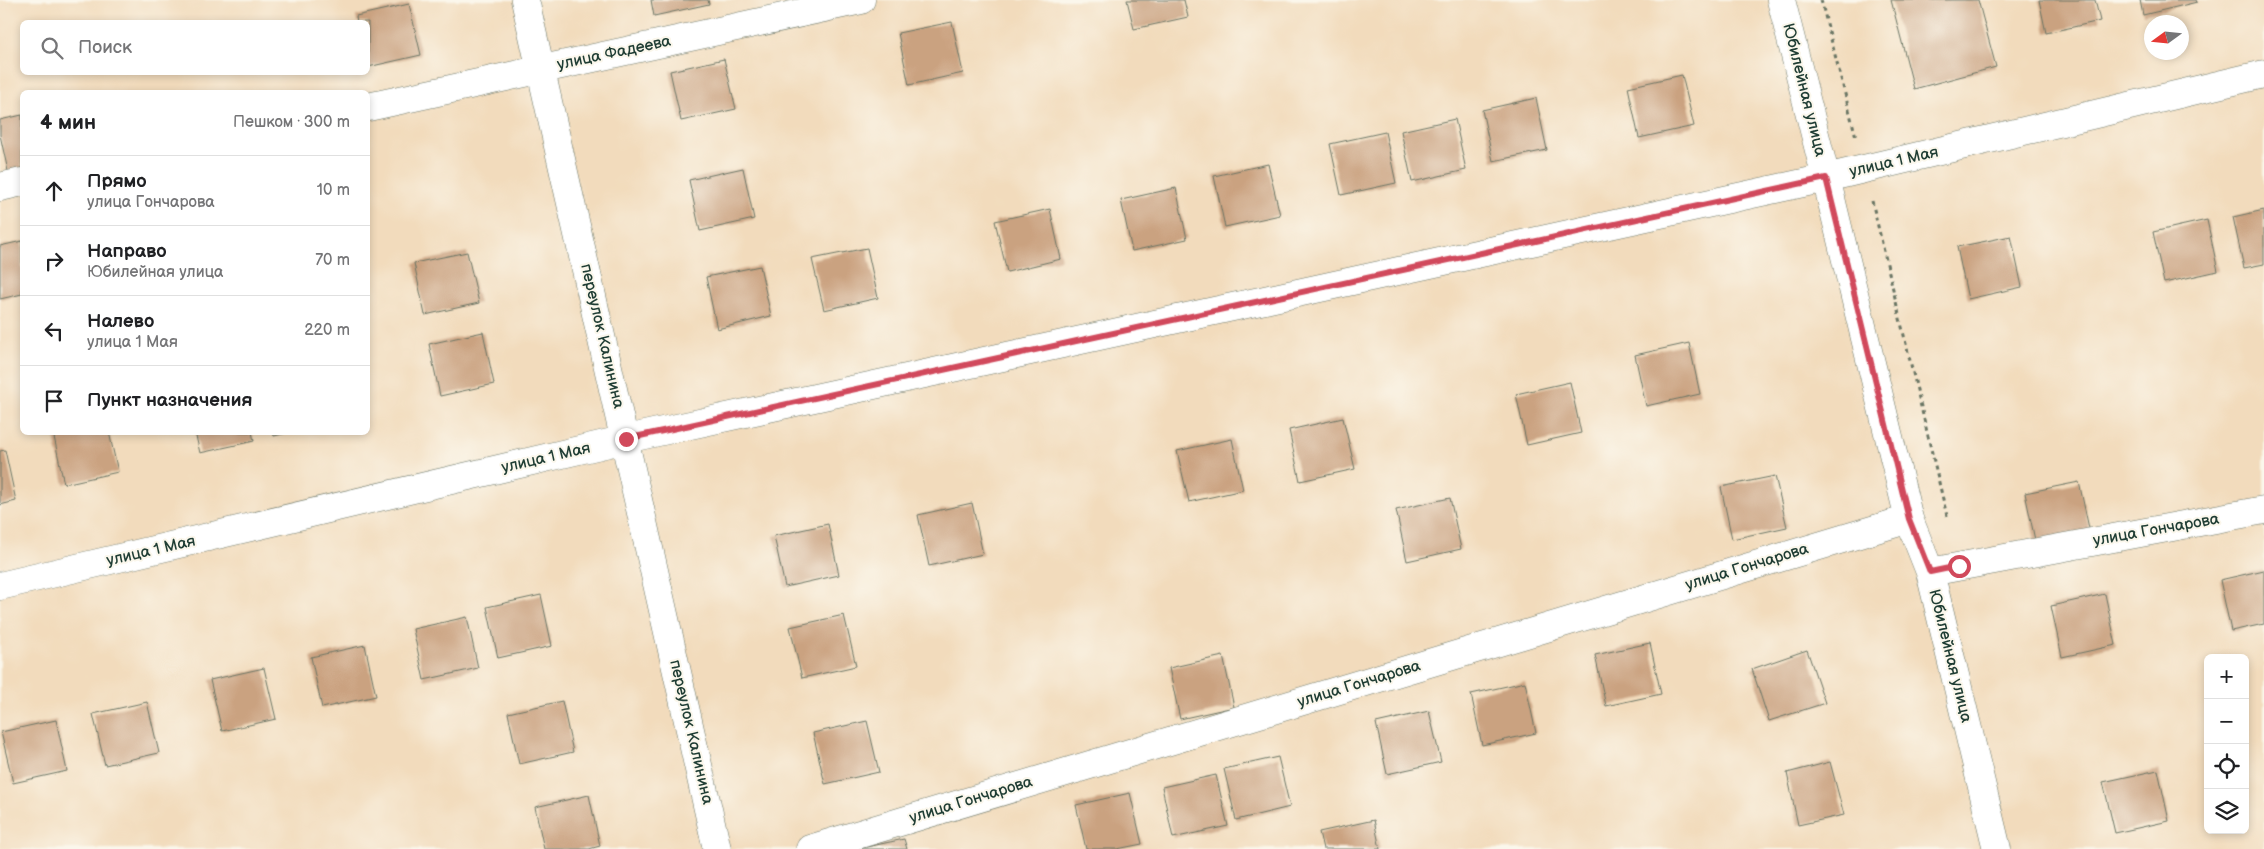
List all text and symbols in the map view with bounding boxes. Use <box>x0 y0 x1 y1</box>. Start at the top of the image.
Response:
north arrow <box>2144 15 2189 60</box>
search box <box>20 20 370 75</box>
street label: Юбилейная улица <box>1778 21 1830 159</box>
street label: улица Фадеева <box>555 32 673 74</box>
icon: search <box>38 34 66 62</box>
text: Поиск <box>78 36 132 59</box>
text: 4 мин <box>40 110 96 135</box>
text: Пешком · 300 m <box>233 113 350 132</box>
street label: улица 1 Мая <box>1848 143 1940 181</box>
text: Прямо <box>87 170 147 193</box>
icon: ahead <box>40 177 68 205</box>
text: 10 m <box>317 181 350 200</box>
text: улица Гончарова <box>87 193 215 212</box>
text: Направо <box>87 240 167 263</box>
icon: right <box>40 247 68 275</box>
text: 70 m <box>315 251 350 270</box>
street label: переулок Калинина <box>576 262 628 411</box>
text: Юбилейная улица <box>87 263 224 282</box>
text: Налево <box>87 310 154 333</box>
icon: left <box>40 317 68 345</box>
text: 220 m <box>304 321 350 340</box>
text: улица 1 Мая <box>87 333 178 352</box>
icon: arrive <box>40 387 68 415</box>
text: Пункт назначения <box>87 389 252 412</box>
route end <box>615 428 638 451</box>
street label: улица 1 Мая <box>500 439 592 477</box>
street label: улица Гончарова <box>2091 509 2221 550</box>
street label: улица 1 Мая <box>105 532 197 570</box>
street label: улица Гончарова <box>1683 539 1811 595</box>
route start <box>1948 555 1971 578</box>
street label: Юбилейная улица <box>1924 587 1976 725</box>
map controls <box>2204 654 2249 834</box>
button: + <box>2204 654 2249 699</box>
street label: улица Гончарова <box>1295 656 1423 712</box>
street label: переулок Калинина <box>665 658 717 807</box>
button: − <box>2204 699 2249 744</box>
button: locate <box>2204 744 2249 789</box>
street label: улица Гончарова <box>907 772 1035 828</box>
button: layers <box>2204 789 2249 834</box>

